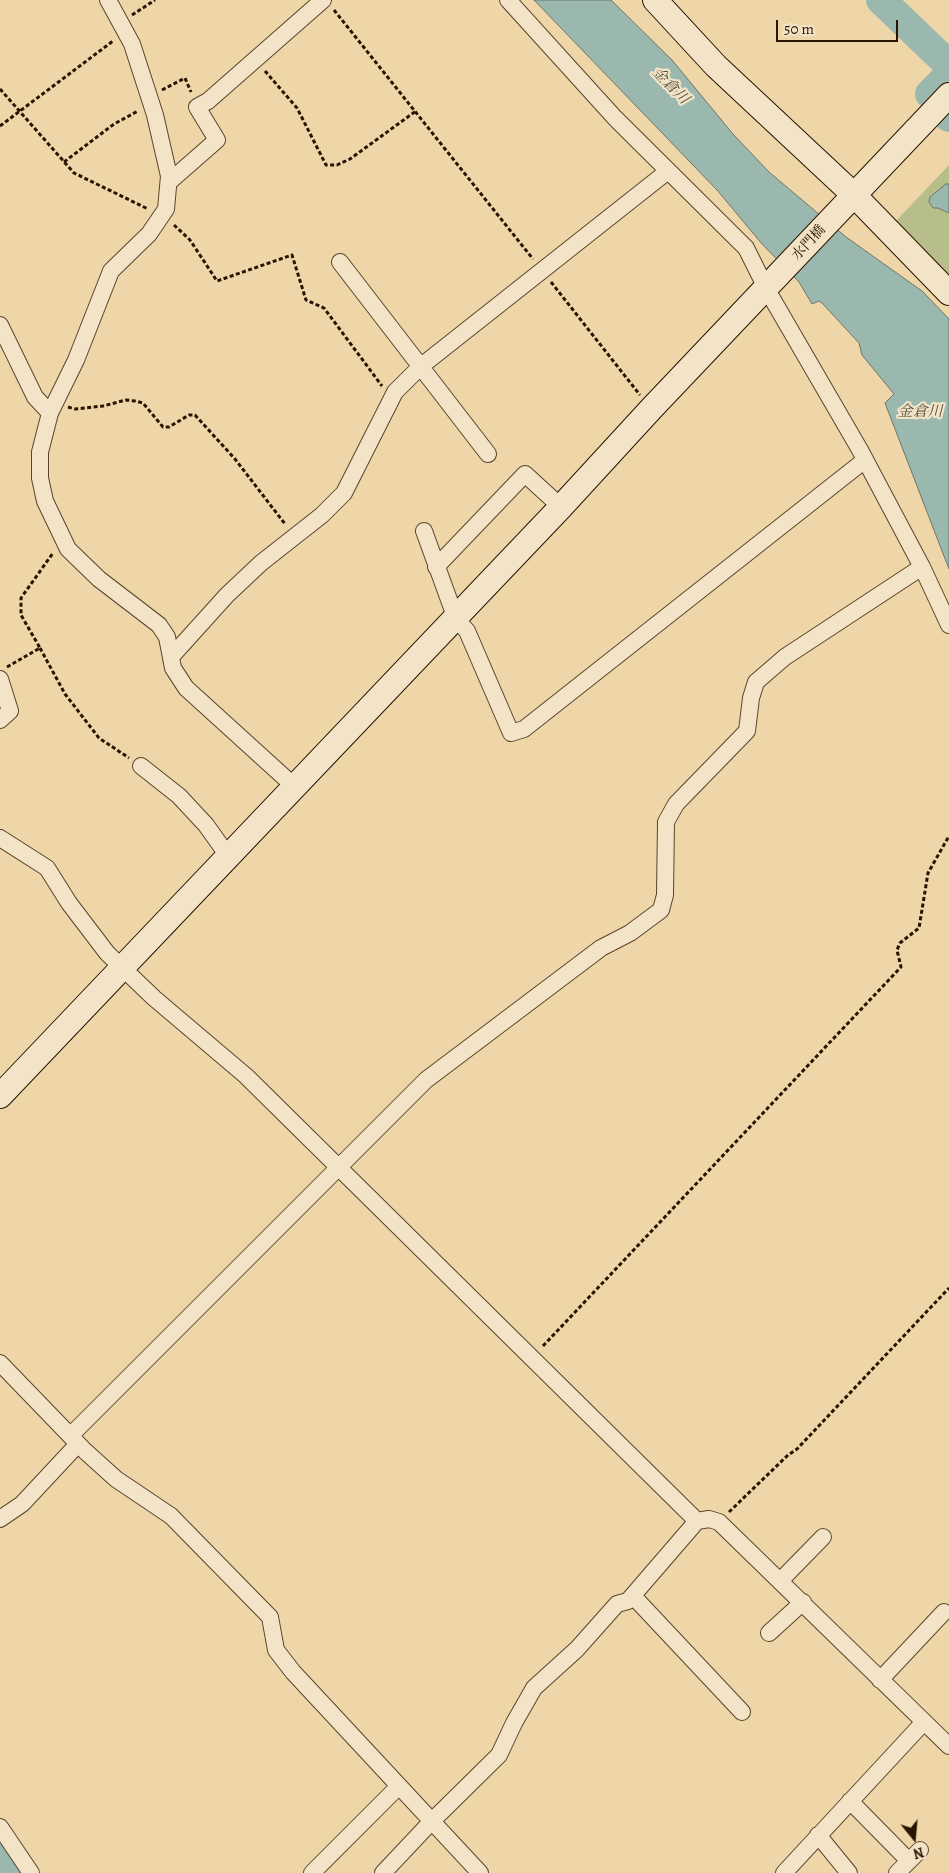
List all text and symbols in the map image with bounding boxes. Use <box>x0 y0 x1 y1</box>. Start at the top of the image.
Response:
scale bar <box>779 10 902 42</box>
text: 50 m <box>784 19 814 39</box>
water label: 金倉川 <box>648 64 692 108</box>
street label: 水門橋 <box>789 222 829 264</box>
water label: 金倉川 <box>898 403 942 421</box>
north arrow <box>889 1813 939 1863</box>
text: N <box>911 1842 926 1863</box>

